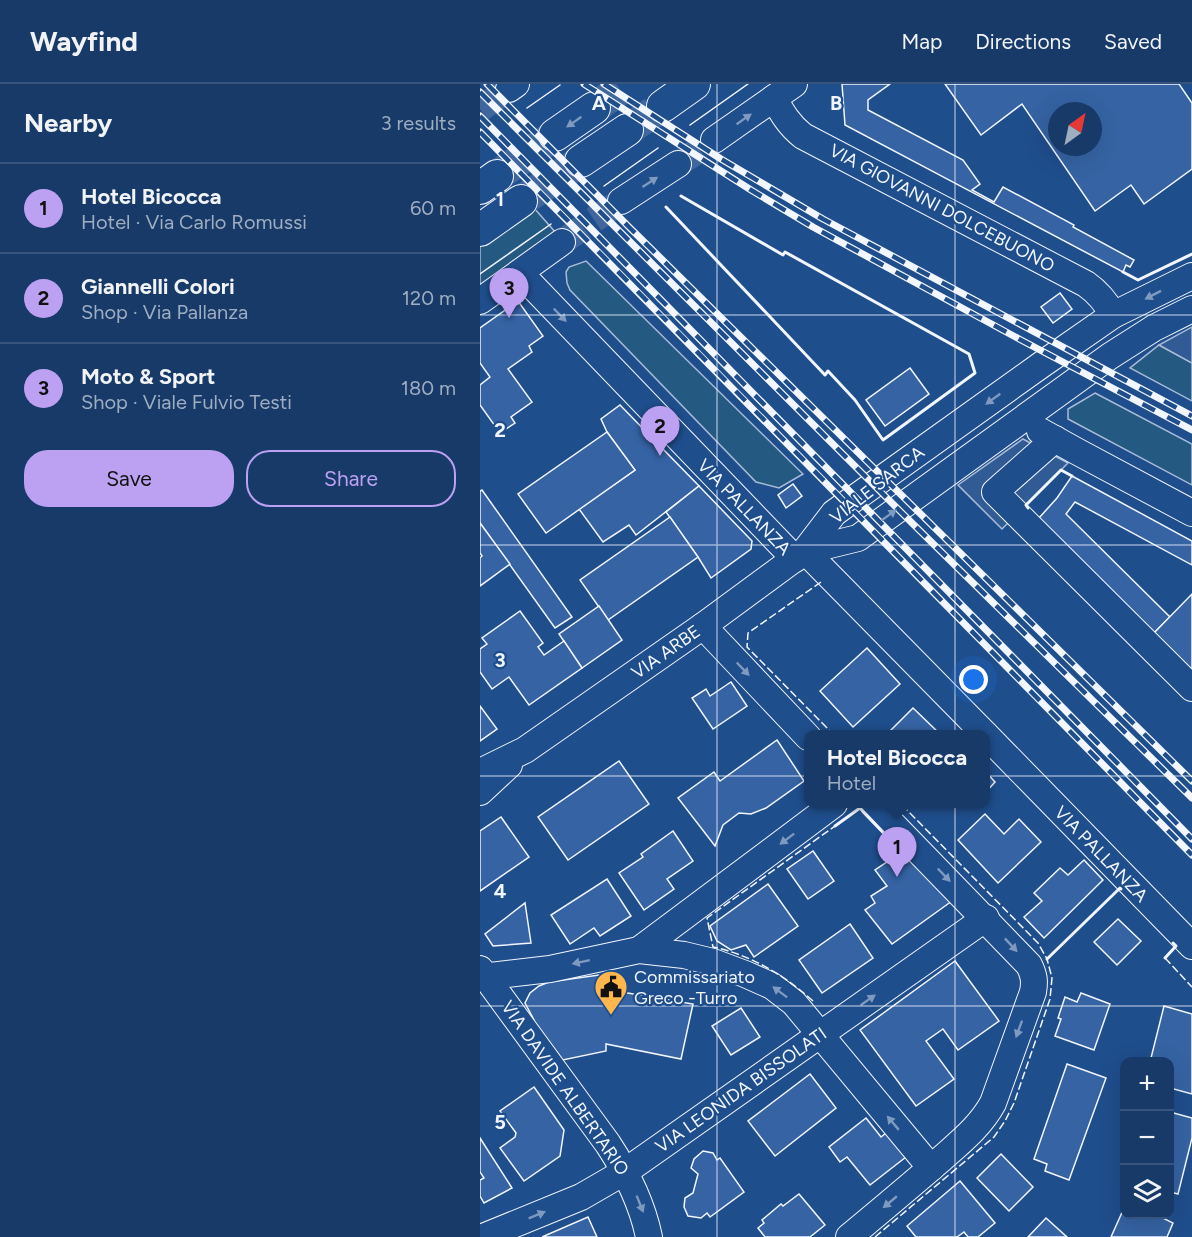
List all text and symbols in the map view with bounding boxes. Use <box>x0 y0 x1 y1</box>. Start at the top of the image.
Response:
text: Wayfind <box>30 24 138 58</box>
text: Map <box>901 29 942 54</box>
text: Directions <box>975 29 1071 54</box>
text: Saved <box>1104 29 1162 54</box>
text: A <box>592 91 607 115</box>
text: B <box>830 91 842 115</box>
north arrow <box>1048 102 1102 156</box>
text: Nearby <box>24 107 112 139</box>
text: 3 results <box>381 111 456 135</box>
one-way arrow <box>736 113 752 125</box>
one-way arrow <box>567 115 582 127</box>
street label: VIA GIOVANNI DOLCEBUONO <box>826 139 1058 277</box>
one-way arrow <box>641 177 658 188</box>
text: Hotel Bicocca <box>81 183 222 210</box>
text: 1 <box>496 187 504 211</box>
text: 1 <box>39 196 48 220</box>
text: 60 m <box>410 196 456 220</box>
text: Hotel · Via Carlo Romussi <box>81 210 307 234</box>
pin: 3 <box>489 268 528 318</box>
text: Giannelli Colori <box>81 273 235 300</box>
text: 2 <box>38 286 49 310</box>
text: 120 m <box>402 286 456 310</box>
one-way arrow <box>1144 291 1161 300</box>
text: Shop · Via Pallanza <box>81 300 248 324</box>
one-way arrow <box>553 308 567 323</box>
text: Moto & Sport <box>81 363 215 390</box>
text: 3 <box>38 376 49 400</box>
text: 180 m <box>401 376 456 400</box>
text: Shop · Viale Fulvio Testi <box>81 390 292 414</box>
one-way arrow <box>986 393 1002 405</box>
pin: 2 <box>640 406 680 456</box>
text: 2 <box>494 418 506 442</box>
street label: VIALE SARCA <box>825 441 929 529</box>
button: Save <box>24 450 234 507</box>
button: Share <box>246 450 456 507</box>
street label: VIA PALLANZA <box>693 454 795 560</box>
one-way arrow <box>882 510 897 522</box>
street label: VIA ARBE <box>627 620 705 684</box>
text: 3 <box>494 648 506 672</box>
one-way arrow <box>736 661 750 675</box>
your location <box>959 665 988 694</box>
popup <box>804 730 990 808</box>
text: Hotel Bicocca <box>827 744 967 771</box>
text: Hotel <box>827 771 876 795</box>
street label: VIA PALLANZA <box>1050 801 1152 907</box>
pin: 1 <box>878 828 916 877</box>
one-way arrow <box>780 832 795 844</box>
one-way arrow <box>936 868 950 882</box>
text: 4 <box>494 879 507 903</box>
one-way arrow <box>1003 938 1017 952</box>
one-way arrow <box>572 958 591 967</box>
place label: Commissariato Greco -Turro <box>634 966 755 1009</box>
public building icon: Commissariato Greco -Turro <box>593 969 629 1016</box>
one-way arrow <box>773 987 788 999</box>
one-way arrow <box>859 994 875 1006</box>
street label: VIA DAVIDE ALBERTARIO <box>496 996 634 1180</box>
one-way arrow <box>1014 1020 1024 1038</box>
street label: VIA LEONIDA BISSOLATI <box>651 1023 831 1157</box>
map controls <box>1120 1057 1174 1219</box>
button: + <box>1120 1057 1174 1111</box>
text: 5 <box>494 1110 506 1134</box>
button: − <box>1120 1111 1174 1165</box>
one-way arrow <box>887 1116 900 1131</box>
button: layers <box>1120 1165 1174 1219</box>
one-way arrow <box>635 1195 645 1213</box>
one-way arrow <box>882 1196 898 1209</box>
one-way arrow <box>528 1210 546 1219</box>

